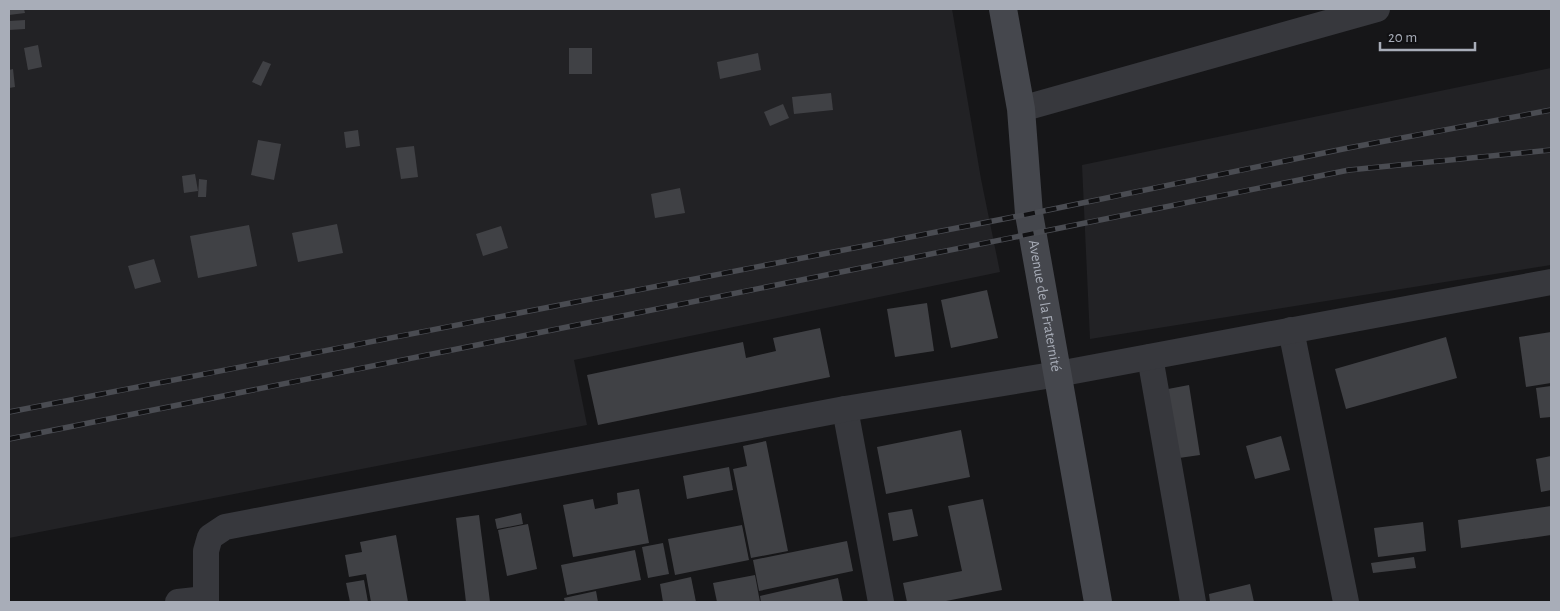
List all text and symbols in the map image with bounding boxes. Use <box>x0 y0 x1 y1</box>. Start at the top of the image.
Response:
scale bar <box>1380 20 1475 52</box>
text: 20 m <box>1388 30 1417 45</box>
street label: Avenue de la Fraternité <box>1026 239 1064 373</box>

